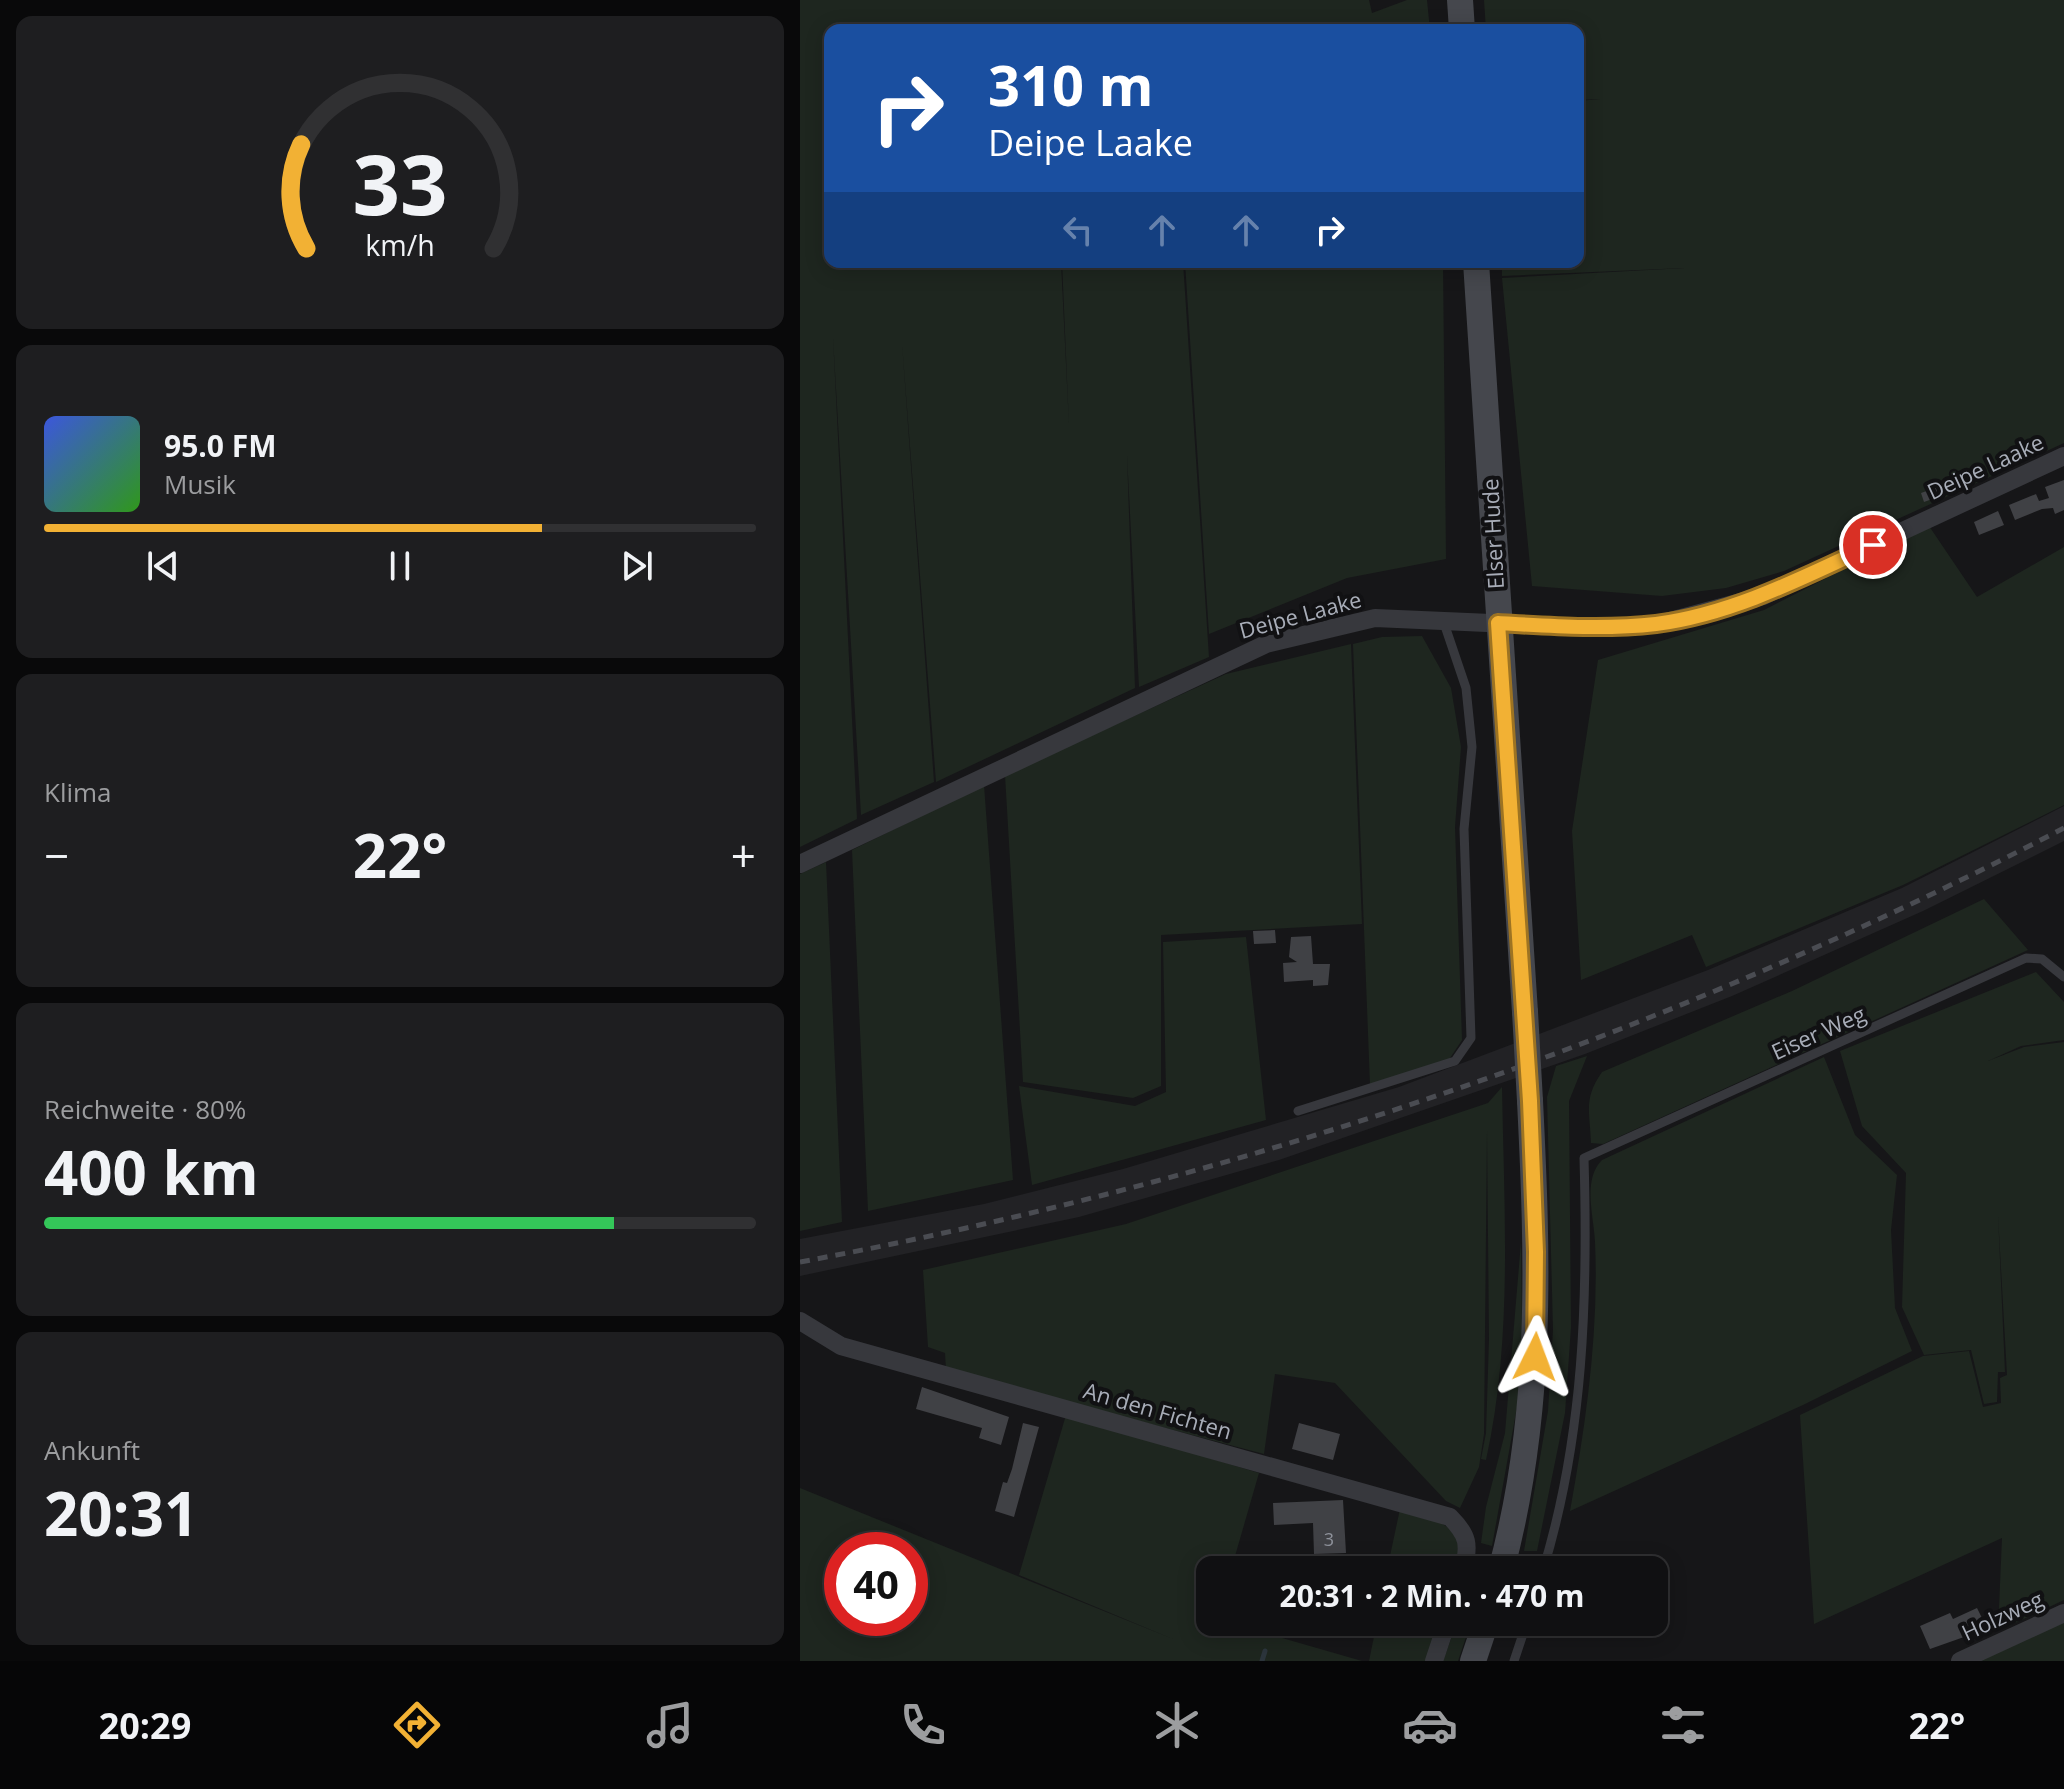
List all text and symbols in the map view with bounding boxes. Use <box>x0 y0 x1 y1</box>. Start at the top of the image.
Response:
text: 310 m <box>988 46 1154 122</box>
icon: right <box>856 56 960 160</box>
text: Deipe Laake <box>988 118 1193 167</box>
text: 33 <box>352 125 448 238</box>
icon: left <box>1056 208 1100 252</box>
icon: ahead <box>1140 208 1184 252</box>
icon: ahead <box>1224 208 1268 252</box>
icon: right <box>1308 208 1352 252</box>
text: km/h <box>365 225 435 264</box>
text: 95.0 FM <box>164 425 277 466</box>
street label: Deipe Laake <box>1922 426 2048 506</box>
text: Musik <box>164 466 236 502</box>
street label: Elser Hude <box>1474 478 1510 590</box>
pin <box>1839 511 1907 579</box>
icon: arrive <box>1851 523 1895 567</box>
icon: previous <box>141 544 185 588</box>
icon: pause <box>378 544 422 588</box>
icon: next <box>615 544 659 588</box>
street label: Deipe Laake <box>1236 583 1364 645</box>
text: Klima <box>44 774 112 810</box>
text: 22° <box>353 814 447 896</box>
text: − <box>44 825 69 885</box>
text: + <box>731 825 756 885</box>
street label: Eiser Weg <box>1766 998 1870 1066</box>
text: Reichweite · 80% <box>44 1091 246 1127</box>
text: 400 km <box>44 1131 259 1213</box>
position arrow <box>1493 1315 1577 1399</box>
street label: An den Fichten <box>1080 1375 1236 1445</box>
text: Ankunft <box>44 1432 140 1468</box>
text: 20:31 <box>44 1472 198 1554</box>
house number: 3 <box>1324 1527 1334 1551</box>
speed limit sign: 40 <box>824 1532 928 1636</box>
text: 20:31 · 2 Min. · 470 m <box>1280 1575 1584 1616</box>
street label: Holzweg <box>1956 1583 2048 1647</box>
icon: directions <box>389 1697 445 1753</box>
icon: music <box>642 1697 698 1753</box>
icon: phone <box>895 1697 951 1753</box>
icon: climate <box>1149 1697 1205 1753</box>
icon: car <box>1402 1697 1458 1753</box>
icon: filters <box>1655 1697 1711 1753</box>
text: 20:29 <box>99 1701 191 1750</box>
text: 22° <box>1909 1701 1965 1750</box>

